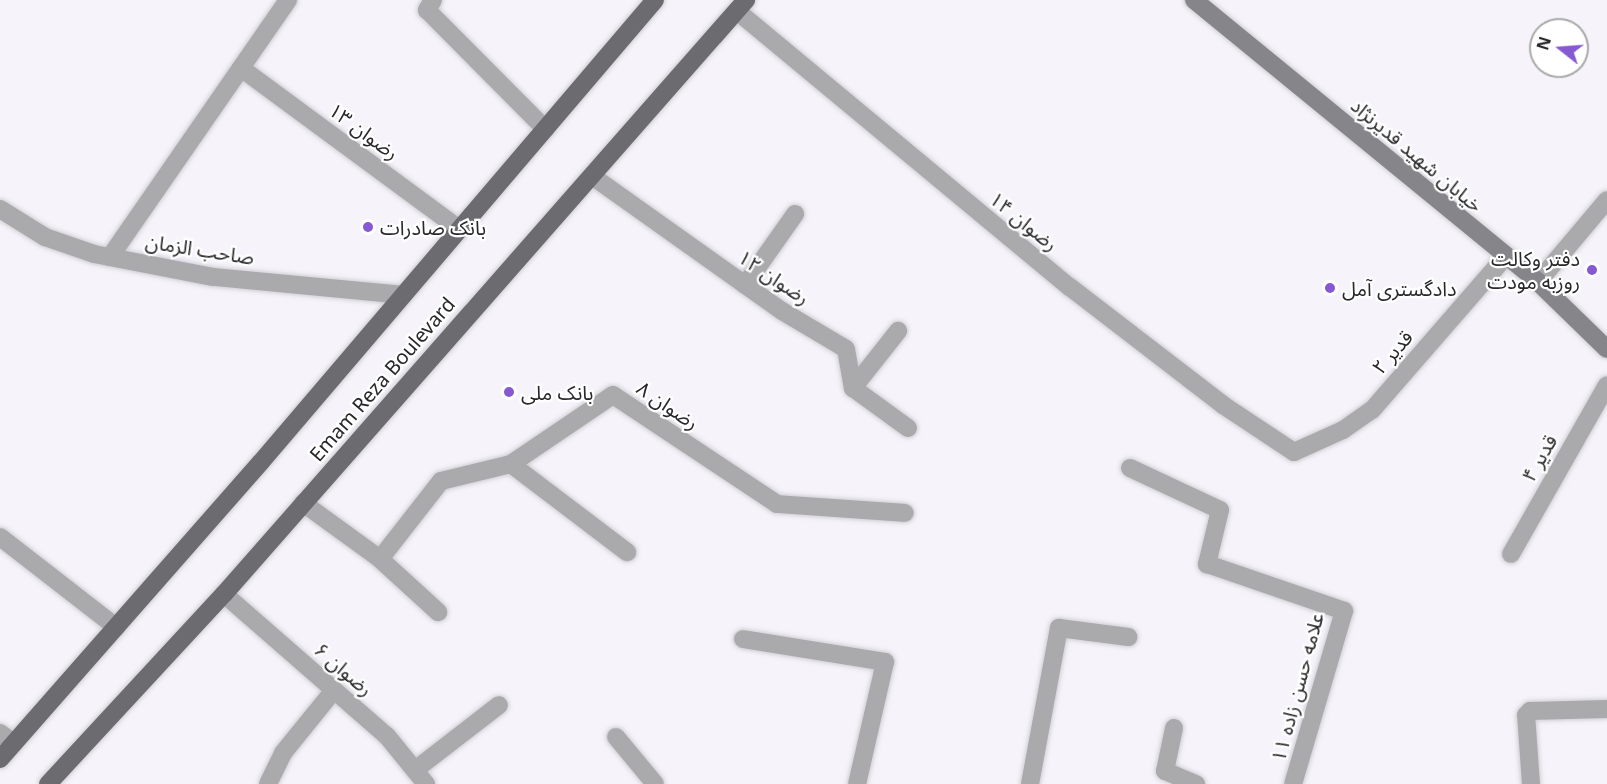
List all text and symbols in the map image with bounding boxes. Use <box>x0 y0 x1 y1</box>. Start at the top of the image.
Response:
north arrow <box>1529 18 1589 78</box>
text: N <box>1531 34 1556 53</box>
street label: خيابان شهيد قديرنژاد <box>1346 93 1488 217</box>
street label: رضوان ۱۳ <box>324 98 404 164</box>
street label: رضوان ۱۴ <box>985 186 1063 256</box>
place label: بانک صادرات <box>380 215 486 239</box>
marker: بانک صادرات <box>361 220 375 234</box>
street label: صاحب الزمان <box>144 229 256 269</box>
street label: رضوان ۱۲ <box>734 244 814 310</box>
place label: دفتر وکالت روزبه مودت <box>1487 246 1580 293</box>
marker: دفتر وکالت روزبه مودت <box>1585 263 1599 277</box>
place label: دادگستری آمل <box>1342 276 1457 300</box>
marker: دادگستری آمل <box>1323 281 1337 295</box>
street label: Emam Reza Boulevard <box>304 292 460 466</box>
street label: قدیر ۲ <box>1367 325 1417 379</box>
street label: رضوان ۸ <box>633 376 703 434</box>
place label: بانک‌ ملی <box>521 380 593 404</box>
marker: بانک‌ ملی <box>502 385 516 399</box>
street label: قدیر ۴ <box>1516 430 1562 486</box>
street label: علامه حسن زاده ۱۱ <box>1266 610 1328 764</box>
street label: رضوان ۶ <box>310 637 378 701</box>

